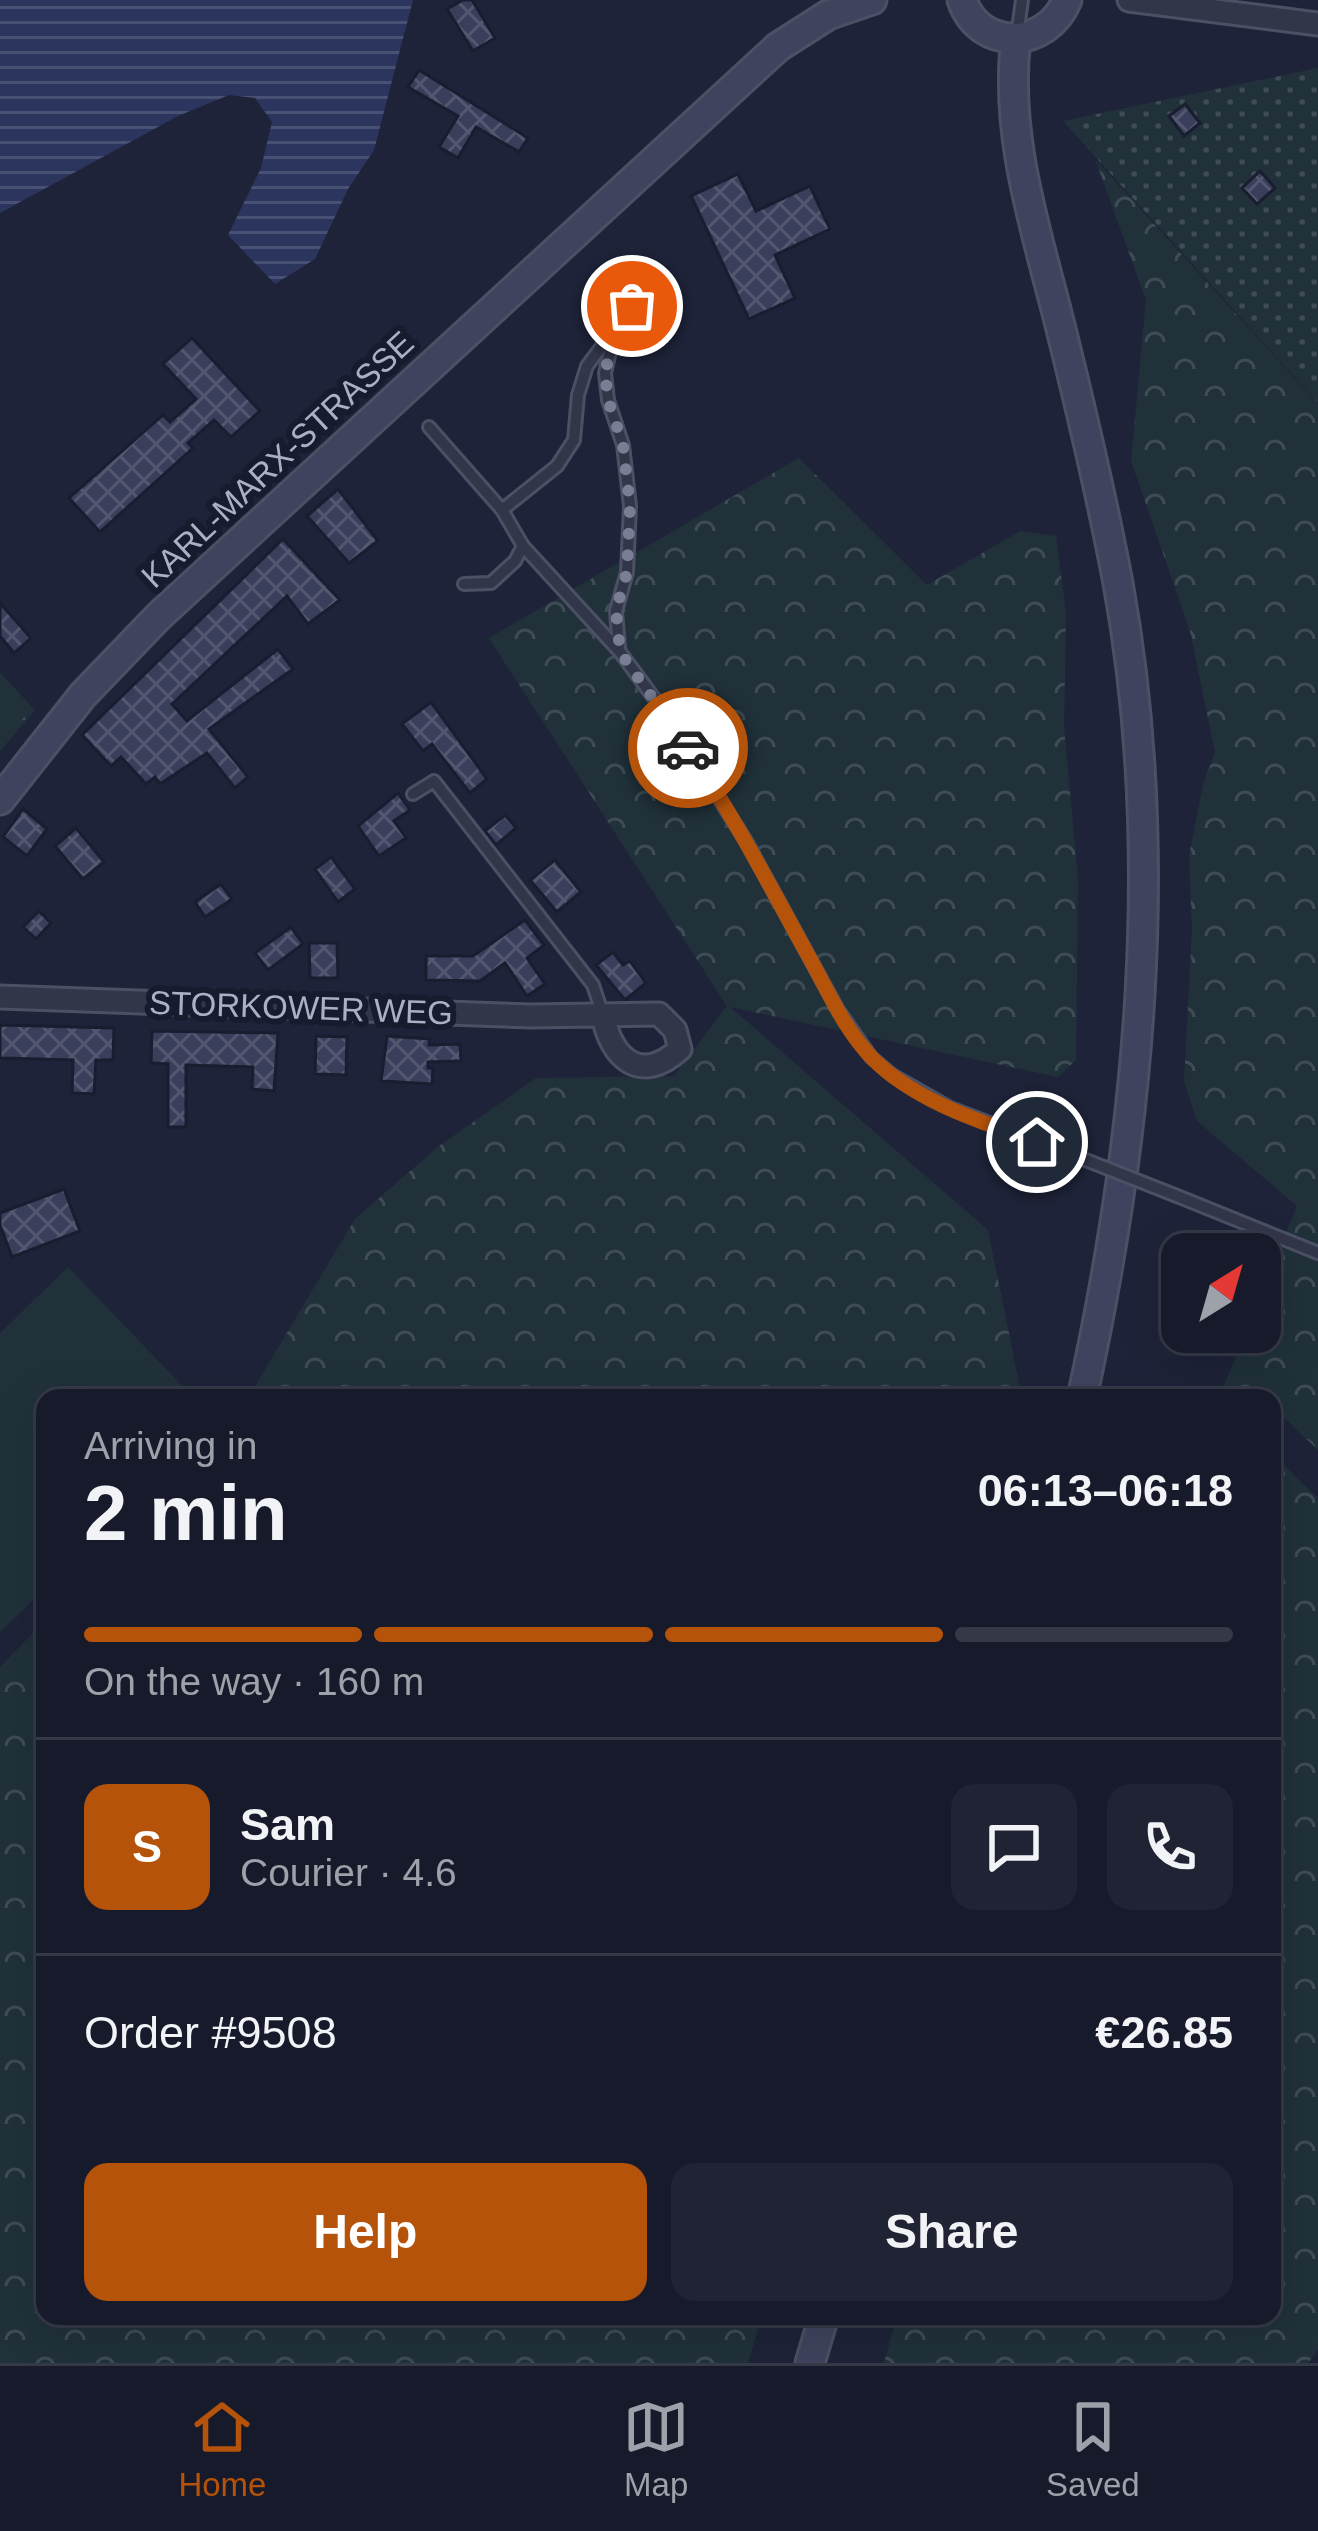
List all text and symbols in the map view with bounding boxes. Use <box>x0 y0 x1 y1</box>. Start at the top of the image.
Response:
pin <box>581 255 683 357</box>
icon: bag <box>599 273 665 339</box>
street label: KARL-MARX-STRASSE <box>134 324 421 595</box>
courier <box>628 688 748 808</box>
icon: car <box>655 715 721 781</box>
street label: STORKOWER WEG <box>149 984 453 1031</box>
pin <box>986 1091 1088 1193</box>
icon: home <box>1004 1109 1070 1175</box>
north arrow <box>1161 1233 1281 1353</box>
map controls <box>1161 1233 1281 1353</box>
text: Arriving in <box>84 1424 257 1467</box>
text: 06:13–06:18 <box>978 1465 1233 1516</box>
text: 2 min <box>84 1469 288 1557</box>
text: On the way · 160 m <box>84 1660 424 1703</box>
button: chat <box>951 1784 1077 1910</box>
button: phone <box>1107 1784 1233 1910</box>
text: Sam <box>240 1799 335 1850</box>
text: S <box>132 1821 162 1872</box>
text: Courier · 4.6 <box>240 1851 457 1894</box>
text: Order #9508 <box>84 2007 337 2058</box>
text: €26.85 <box>1095 2007 1233 2058</box>
button: Help <box>84 2163 647 2301</box>
button: Share <box>671 2163 1233 2301</box>
tab: Home <box>178 2394 266 2504</box>
tab: Map <box>623 2394 689 2504</box>
tab: Saved <box>1046 2394 1140 2504</box>

